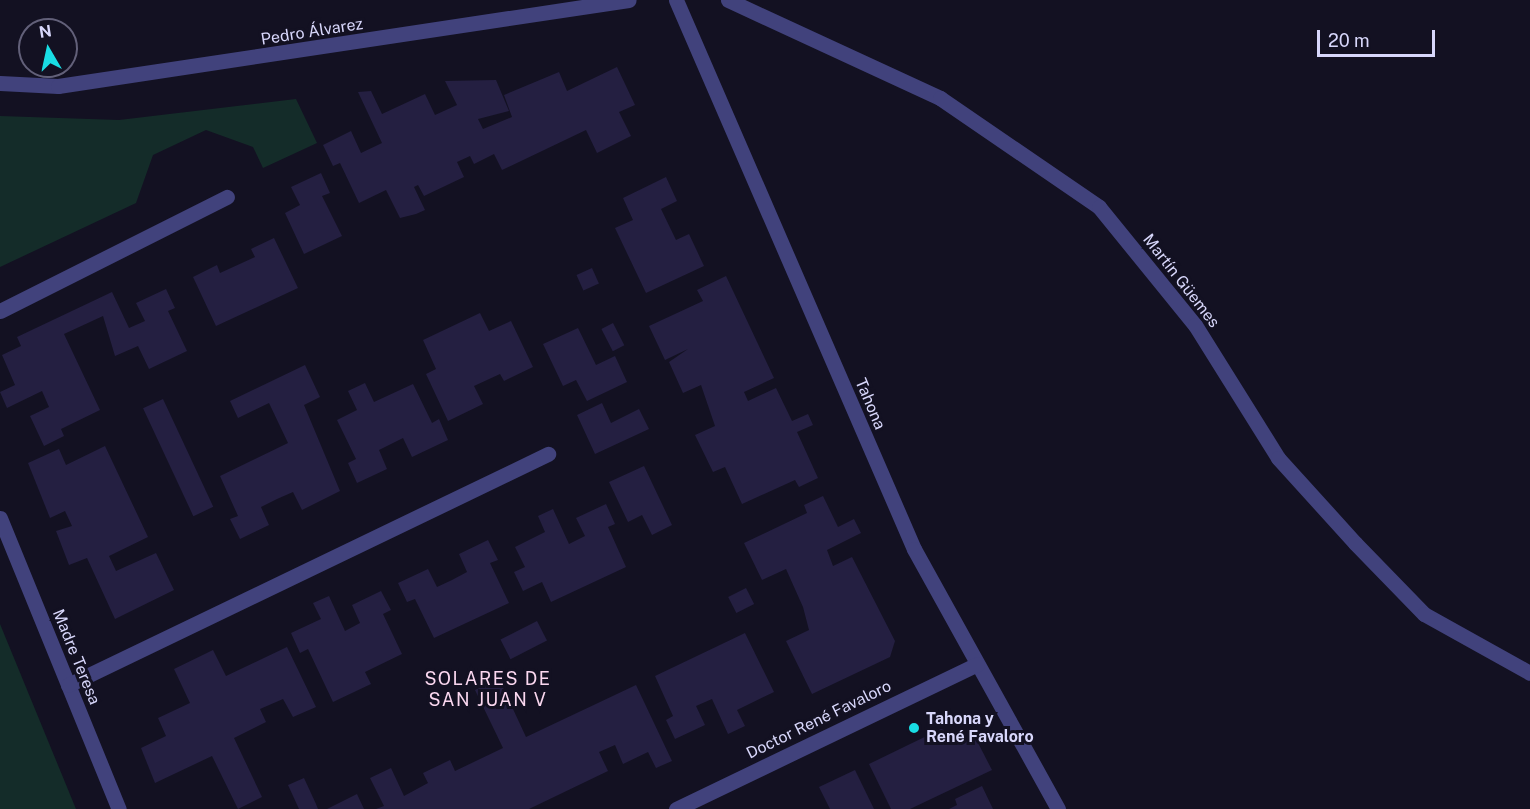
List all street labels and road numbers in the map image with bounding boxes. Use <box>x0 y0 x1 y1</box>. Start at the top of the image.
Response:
street label: Pedro Álvarez <box>260 14 364 50</box>
street label: Martín Güemes <box>1139 230 1223 332</box>
street label: Tahona <box>851 376 889 432</box>
street label: Madre Teresa <box>48 606 104 708</box>
street label: Doctor René Favaloro <box>743 677 895 763</box>

